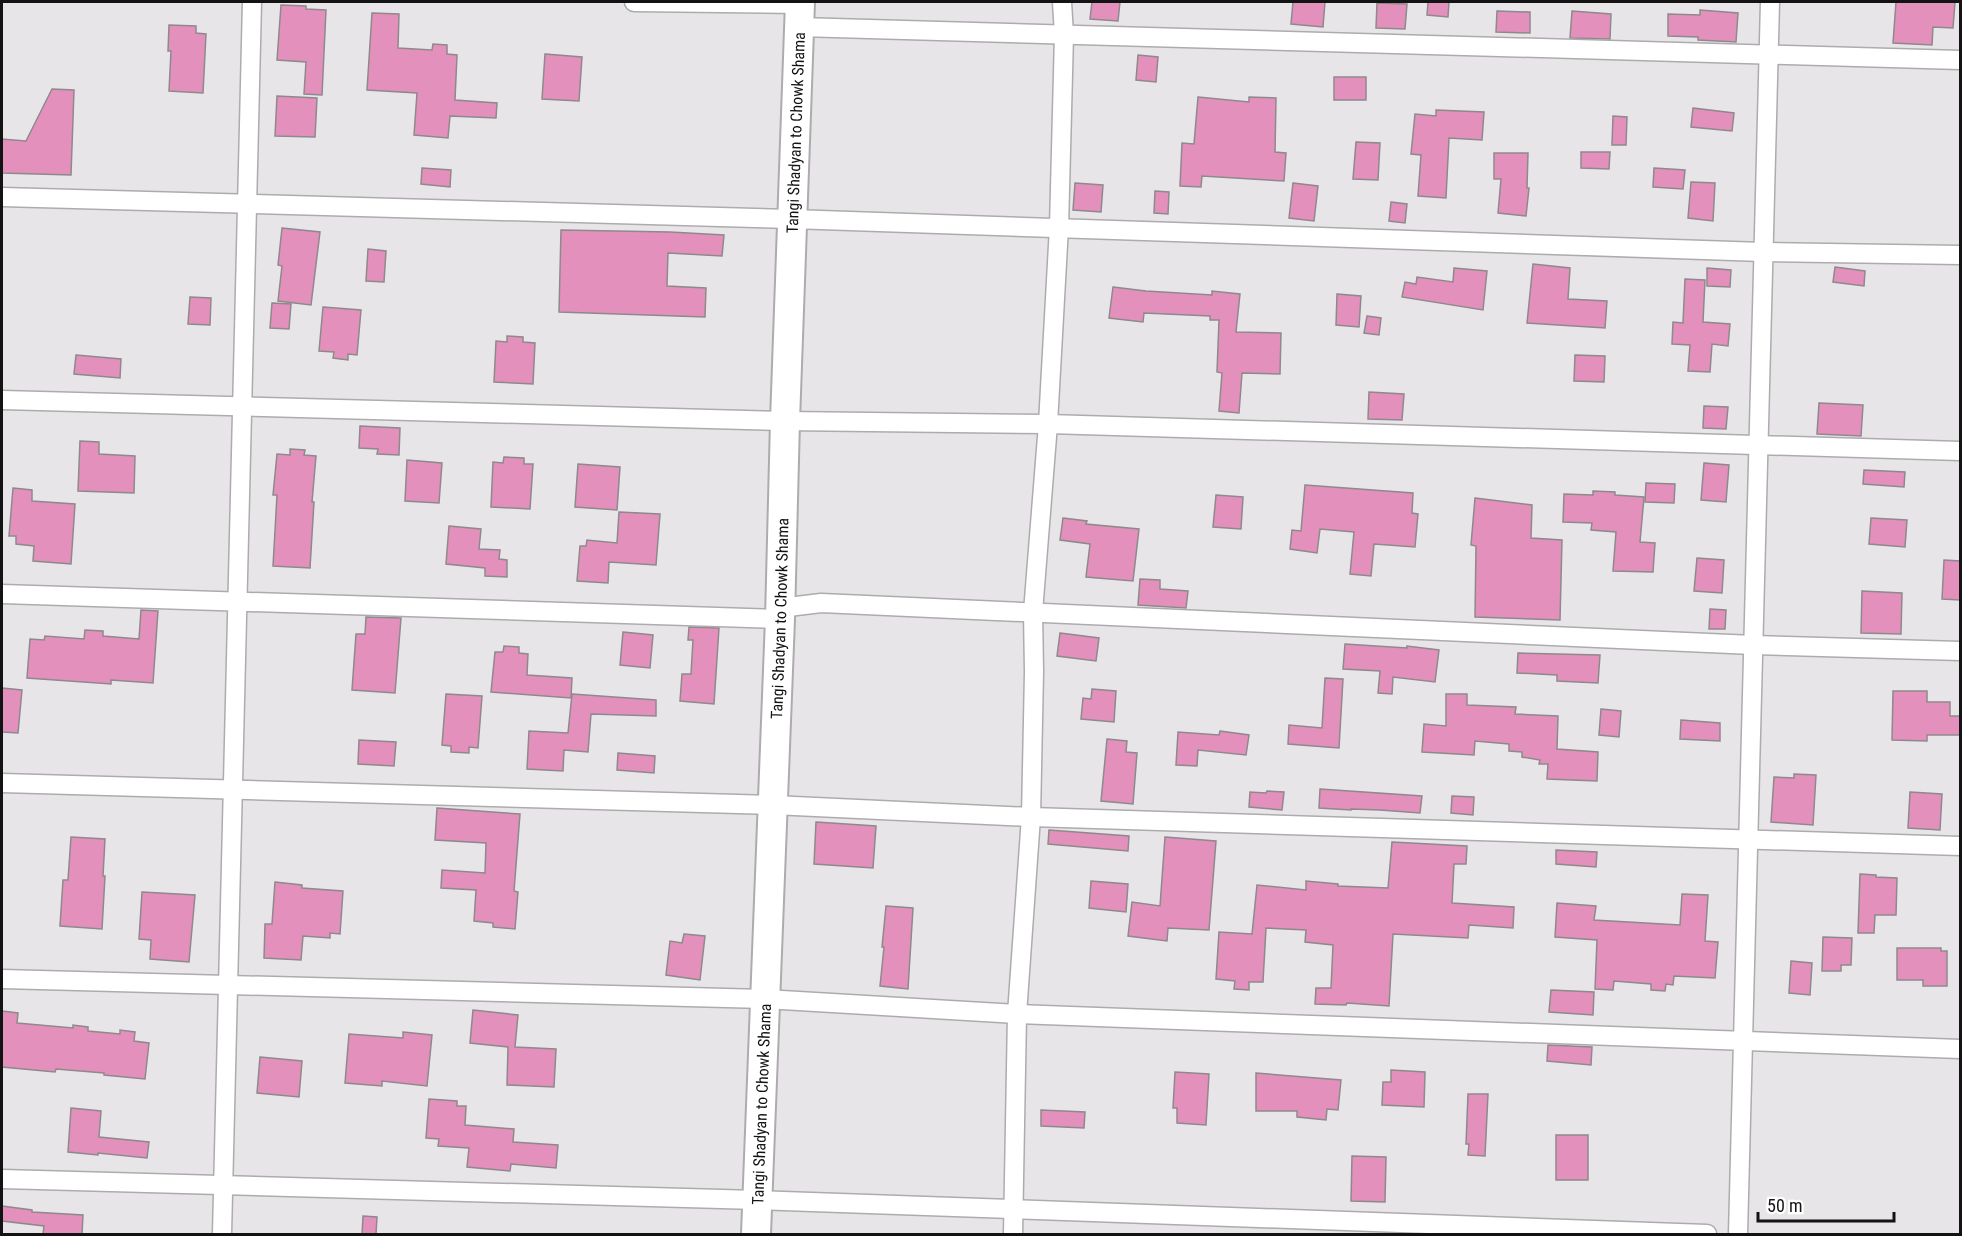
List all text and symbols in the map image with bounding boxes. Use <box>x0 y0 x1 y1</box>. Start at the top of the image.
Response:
street label: Tangi Shadyan to Chowk Shama <box>782 32 808 234</box>
street label: Tangi Shadyan to Chowk Shama <box>767 518 792 719</box>
street label: Tangi Shadyan to Chowk Shama <box>748 1003 774 1205</box>
scale bar <box>1758 1185 1894 1223</box>
text: 50 m <box>1767 1195 1802 1216</box>

